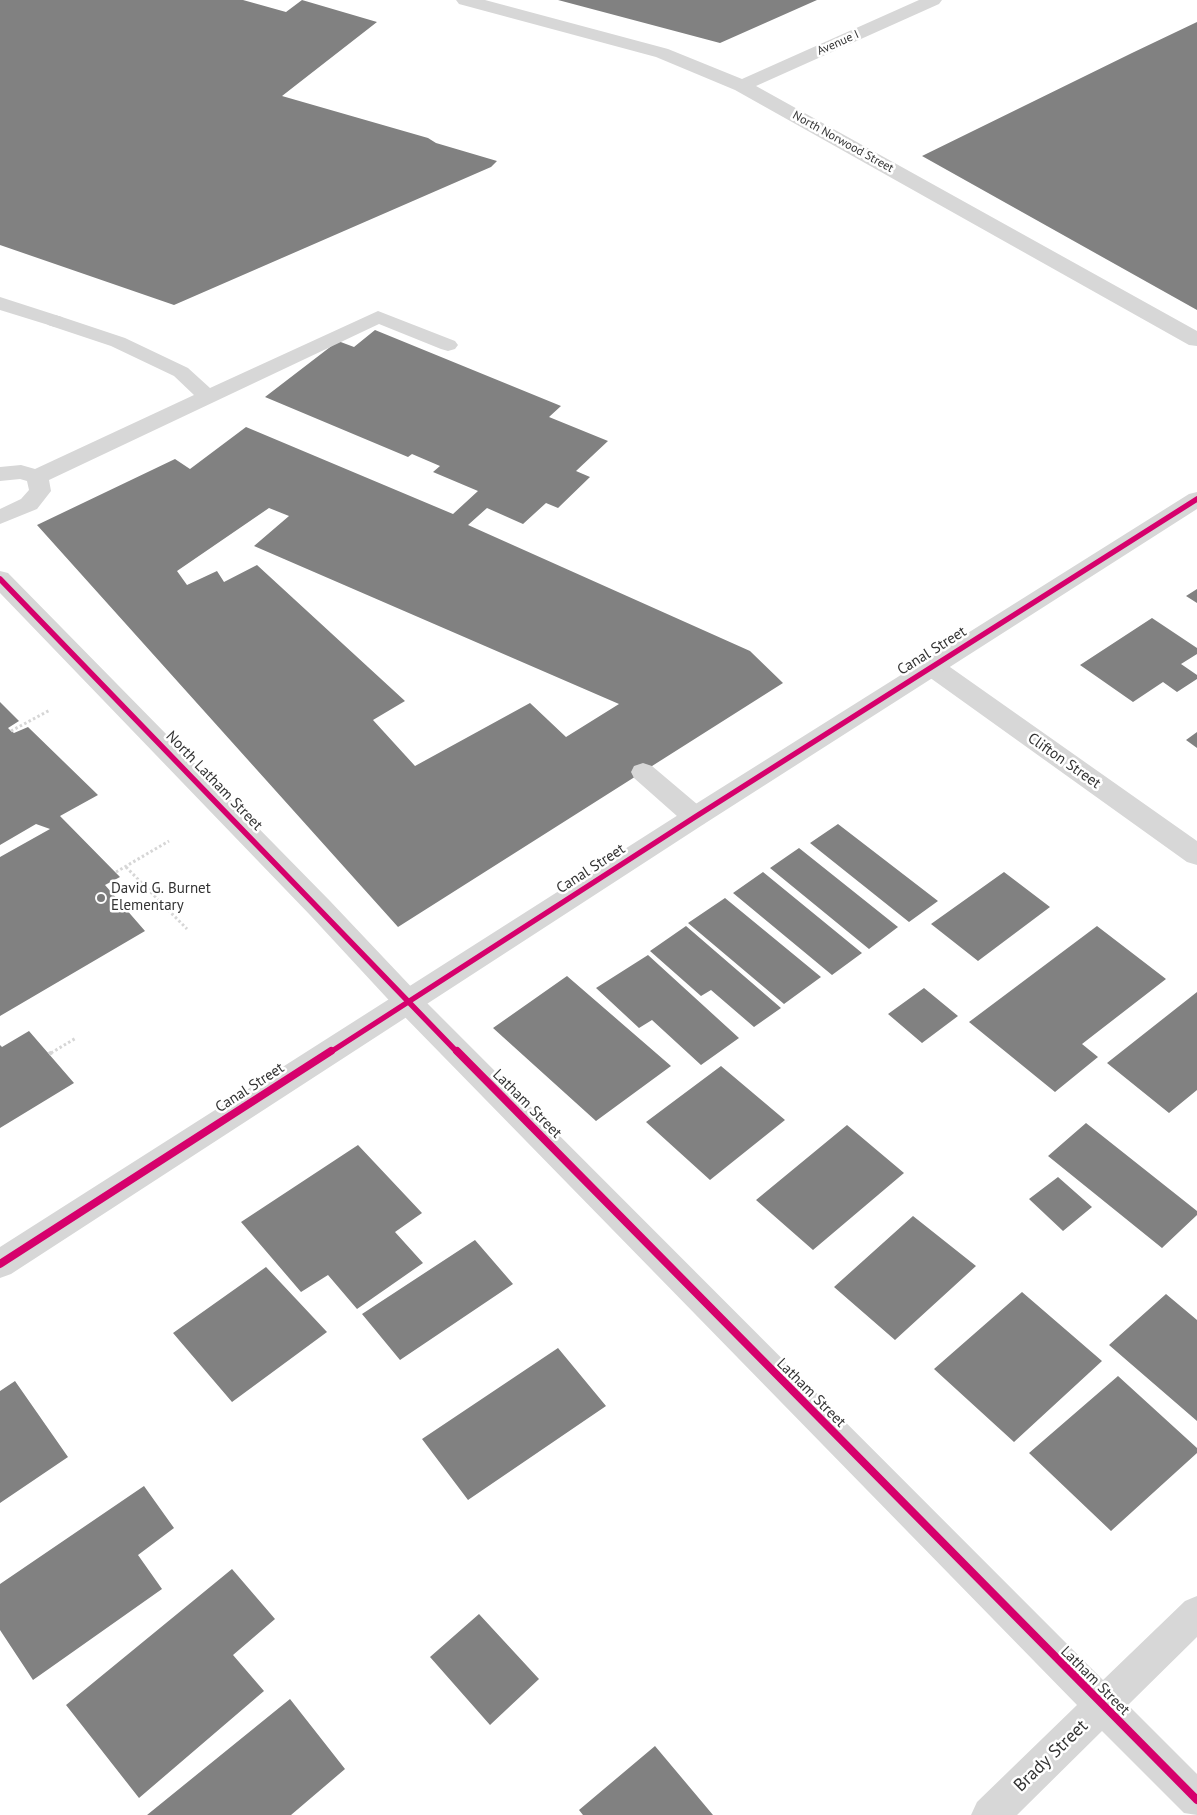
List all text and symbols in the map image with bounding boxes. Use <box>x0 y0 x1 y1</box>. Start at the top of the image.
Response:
street label: Avenue I <box>815 27 861 59</box>
street label: North Norwood Street <box>790 108 896 176</box>
street label: Canal Street <box>894 623 970 679</box>
street label: North Latham Street <box>162 728 266 834</box>
street label: Clifton Street <box>1024 729 1104 793</box>
street label: Canal Street <box>553 840 629 898</box>
place label: David G. Burnet Elementary <box>111 880 211 915</box>
marker: David G. Burnet Elementary <box>95 892 107 904</box>
street label: Canal Street <box>212 1059 288 1117</box>
street label: Latham Street <box>489 1066 565 1142</box>
street label: Latham Street <box>773 1355 849 1431</box>
street label: Latham Street <box>1057 1643 1133 1719</box>
street label: Brady Street <box>1010 1715 1092 1797</box>

